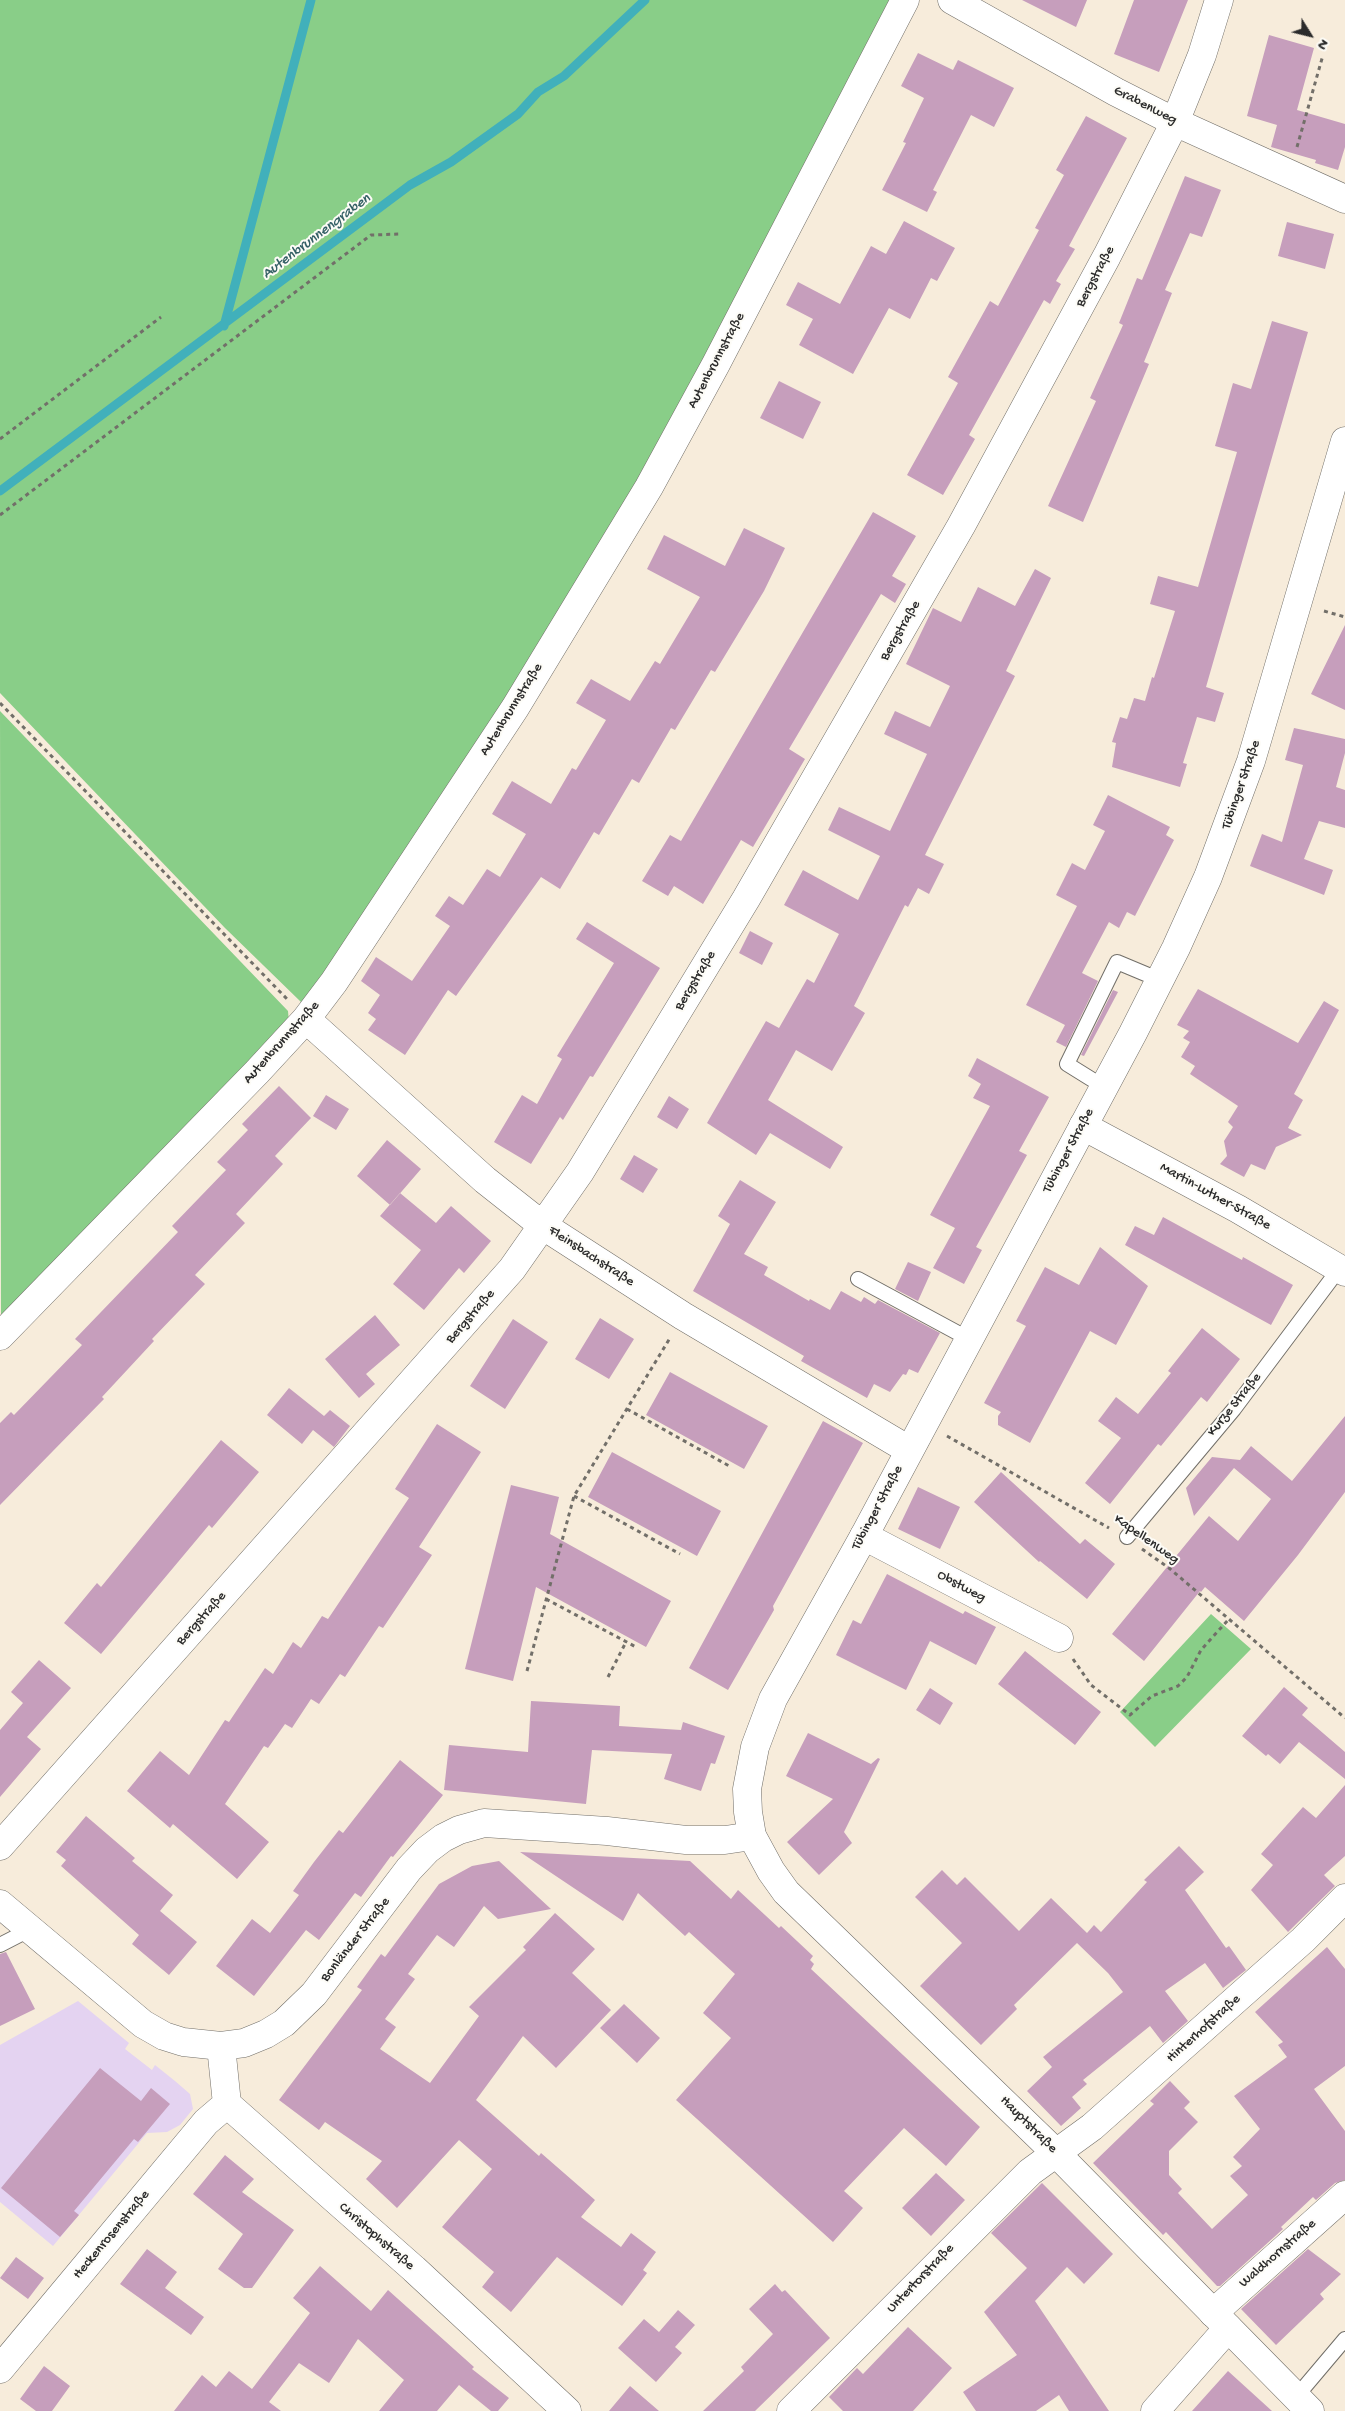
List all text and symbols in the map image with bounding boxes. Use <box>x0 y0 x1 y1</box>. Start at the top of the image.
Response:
north arrow <box>1285 10 1335 60</box>
text: N <box>1313 35 1332 53</box>
street label: Grabenweg <box>1111 83 1179 129</box>
water label: Autenbrunnengraben <box>259 190 375 284</box>
street label: Bergstraße <box>1073 244 1119 310</box>
street label: Autenbrunnstraße <box>685 310 749 412</box>
street label: Bergstraße <box>877 598 925 664</box>
street label: Autenbrunnstraße <box>477 661 547 759</box>
street label: Tübinger Straße <box>1219 738 1265 832</box>
street label: Bergstraße <box>672 948 720 1014</box>
street label: Autenbrunnstraße <box>240 998 324 1088</box>
street label: Tübinger Straße <box>1040 1106 1098 1196</box>
street label: Martin-Luther-Straße <box>1157 1159 1273 1235</box>
street label: Fleinsbachstraße <box>545 1223 637 1291</box>
street label: Bergstraße <box>443 1286 499 1348</box>
street label: Kurze Straße <box>1204 1370 1266 1440</box>
street label: Tübinger Straße <box>849 1463 907 1553</box>
street label: Kapellenweg <box>1110 1511 1182 1569</box>
street label: Obstweg <box>934 1567 988 1607</box>
street label: Bergstraße <box>173 1589 231 1649</box>
street label: Bonländer Straße <box>318 1894 394 1986</box>
street label: Hinterhofstraße <box>1163 1991 1245 2067</box>
street label: Hauptstraße <box>996 2093 1060 2157</box>
street label: Heckenrosenstraße <box>70 2187 154 2283</box>
street label: Christophstraße <box>335 2200 417 2274</box>
street label: Waldhornstraße <box>1236 2216 1320 2292</box>
street label: Untertorstraße <box>884 2241 958 2317</box>

